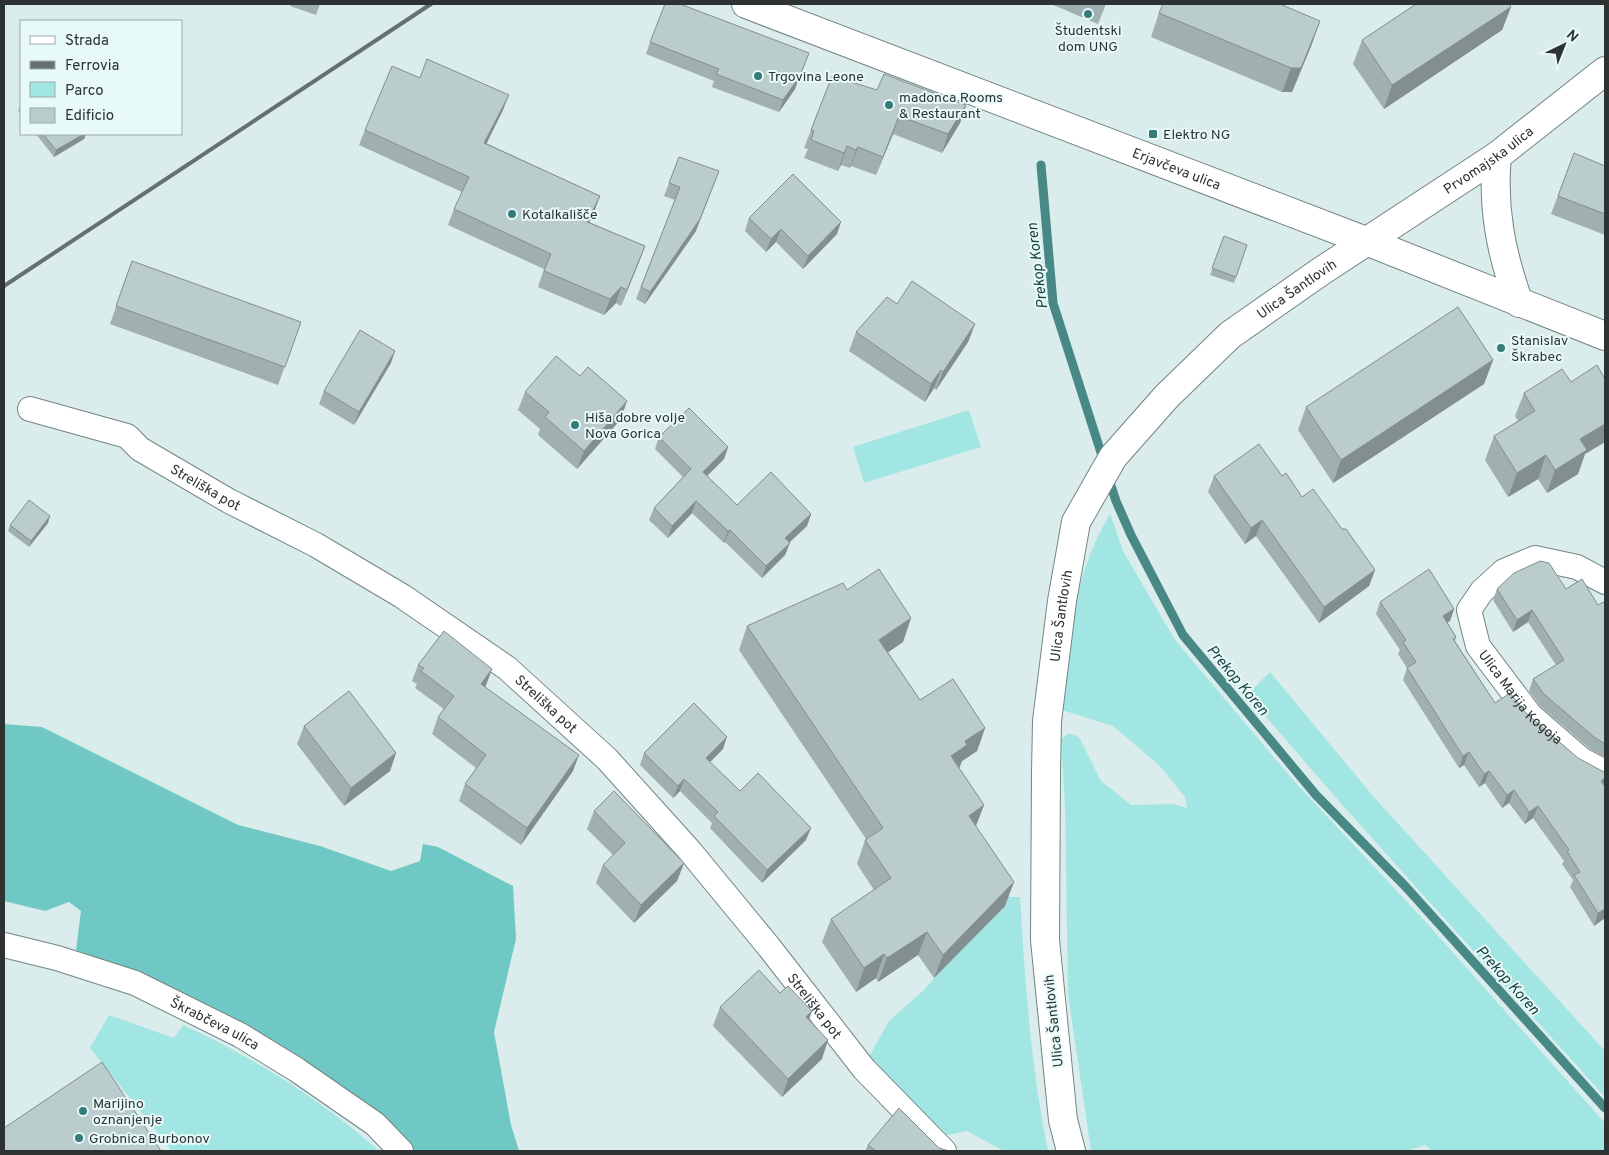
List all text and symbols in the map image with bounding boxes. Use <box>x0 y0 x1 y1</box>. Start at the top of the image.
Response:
marker: Študentski dom UNG <box>1082 8 1094 20</box>
legend <box>20 20 182 135</box>
north arrow <box>1539 20 1589 70</box>
place label: Študentski dom UNG <box>1055 22 1121 56</box>
text: N <box>1562 27 1581 46</box>
text: Strada <box>65 32 109 51</box>
text: Ferrovia <box>65 57 119 76</box>
place label: Trgovina Leone <box>768 69 864 86</box>
marker: Trgovina Leone <box>752 70 764 82</box>
text: Parco <box>65 82 104 101</box>
place label: madonca Rooms & Restaurant <box>899 90 1003 123</box>
marker: madonca Rooms & Restaurant <box>883 99 895 111</box>
text: Edificio <box>65 107 114 126</box>
street label: Prvomajska ulica <box>1441 124 1537 199</box>
place label: Elektro NG <box>1163 127 1230 144</box>
marker: Elektro NG <box>1147 128 1159 140</box>
street label: Erjavčeva ulica <box>1129 145 1223 195</box>
place label: Kotalkališče <box>522 207 598 224</box>
marker: Kotalkališče <box>506 208 518 220</box>
water label: Prekop Koren <box>1024 222 1053 310</box>
street label: Ulica Šantlovih <box>1254 256 1340 323</box>
place label: Stanislav Škrabec <box>1511 333 1568 366</box>
marker: Stanislav Škrabec <box>1495 342 1507 354</box>
place label: Hiša dobre volje Nova Gorica <box>585 410 685 443</box>
marker: Hiša dobre volje Nova Gorica <box>569 419 581 431</box>
street label: Streliška pot <box>167 461 243 515</box>
street label: Ulica Šantlovih <box>1047 569 1077 663</box>
water label: Prekop Koren <box>1202 642 1272 720</box>
street label: Ulica Marija Kogoja <box>1474 647 1565 749</box>
street label: Streliška pot <box>511 672 580 737</box>
water label: Prekop Koren <box>1471 942 1543 1020</box>
street label: Streliška pot <box>783 971 844 1043</box>
street label: Ulica Šantlovih <box>1040 974 1068 1068</box>
street label: Škrabčeva ulica <box>167 994 262 1055</box>
place label: Marijino oznanjenje <box>93 1096 162 1129</box>
marker: Marijino oznanjenje <box>77 1105 89 1117</box>
place label: Grobnica Burbonov <box>89 1131 210 1148</box>
marker: Grobnica Burbonov <box>73 1132 85 1144</box>

